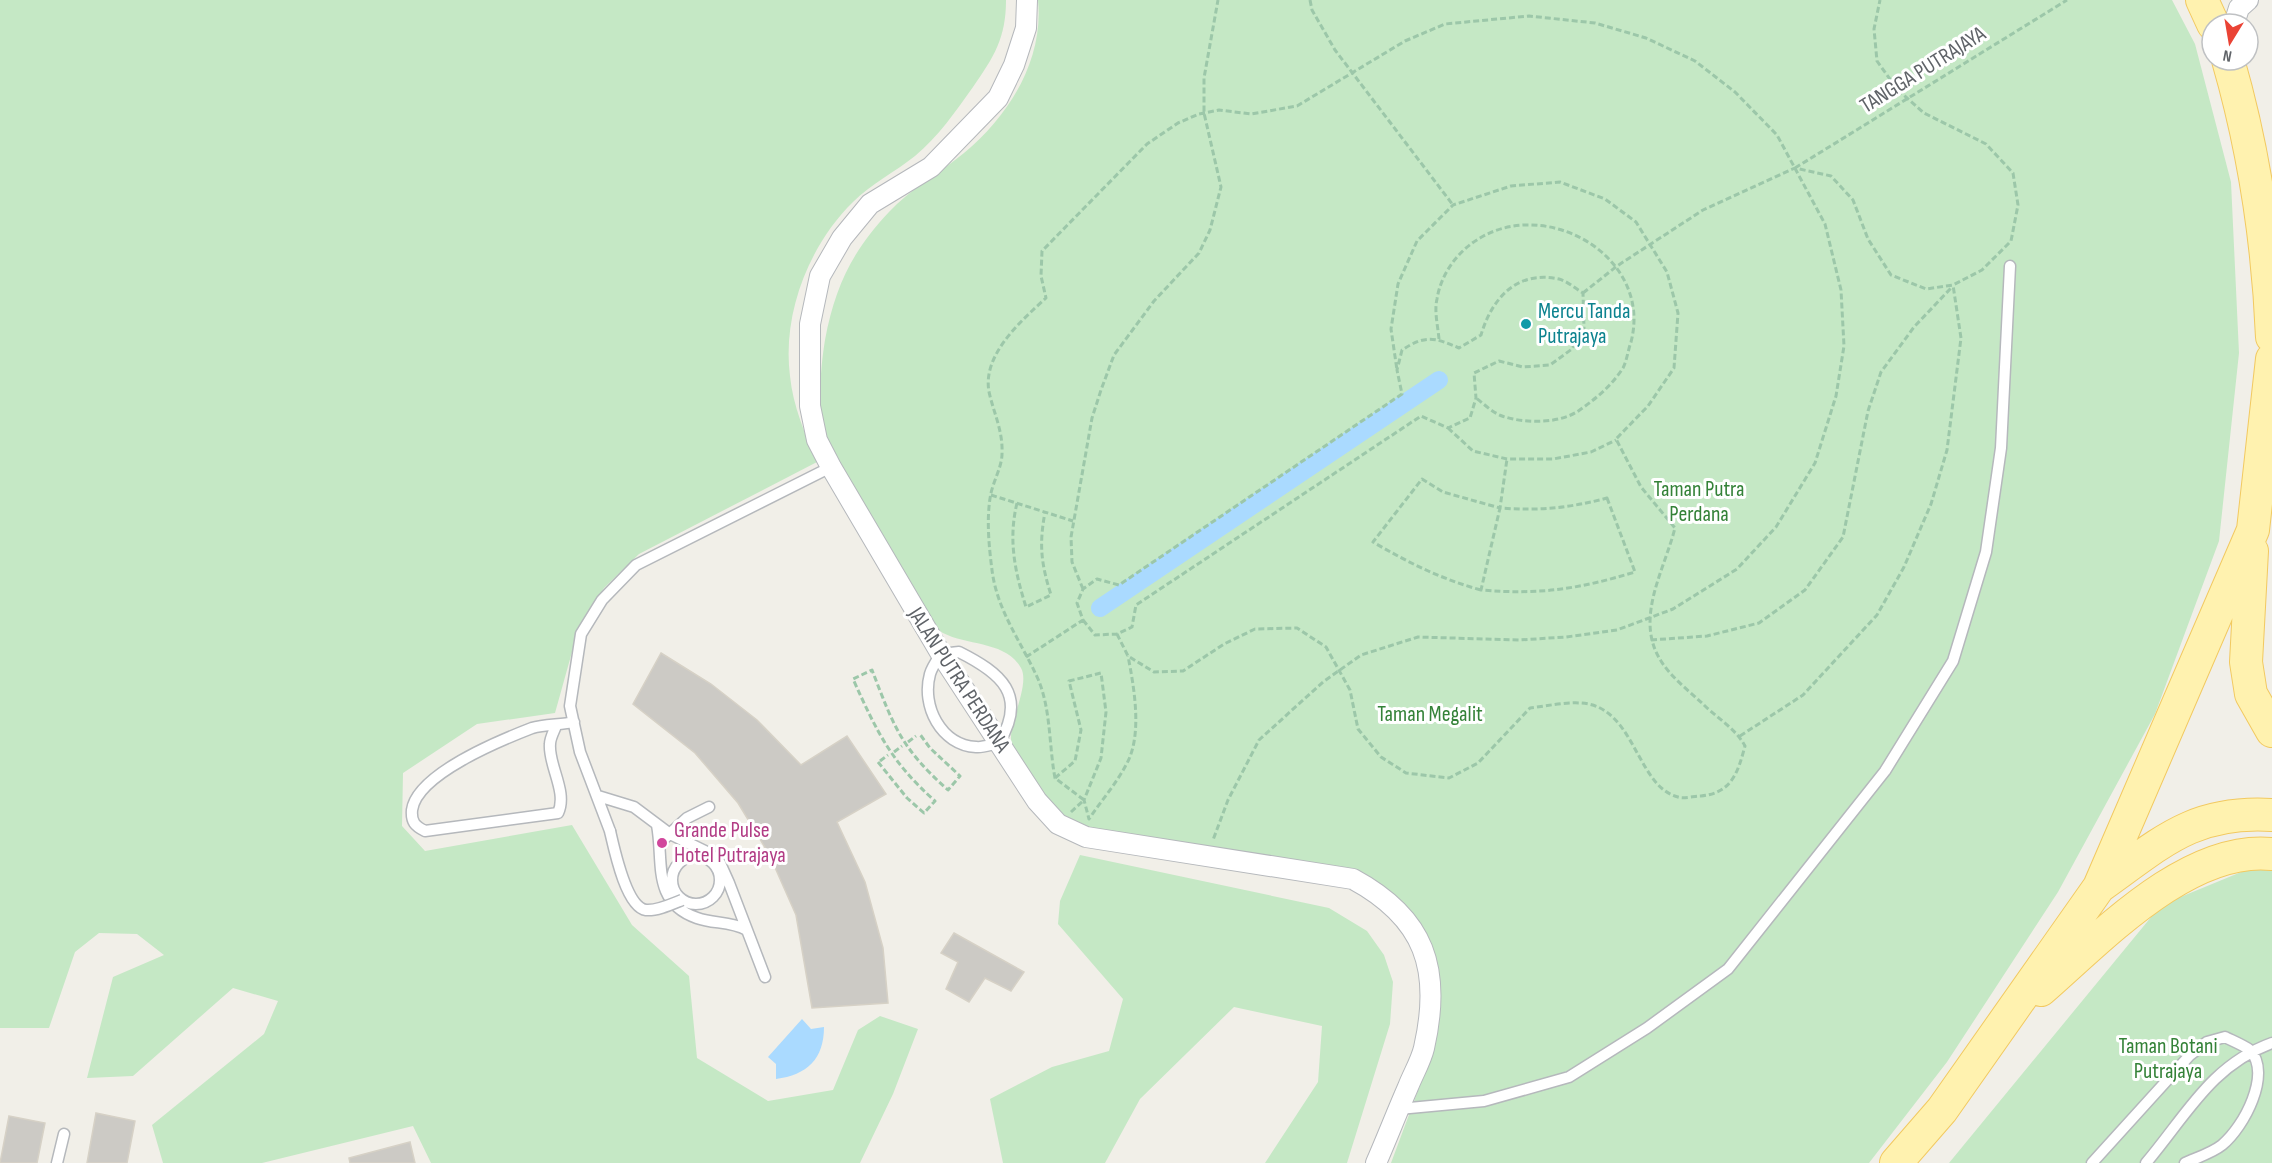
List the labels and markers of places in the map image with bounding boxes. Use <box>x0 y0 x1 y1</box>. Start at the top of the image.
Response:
place label: Mercu Tanda Putrajaya <box>1538 298 1630 350</box>
marker: Mercu Tanda Putrajaya <box>1519 317 1533 331</box>
place label: Grande Pulse Hotel Putrajaya <box>674 817 786 869</box>
marker: Grande Pulse Hotel Putrajaya <box>655 836 669 850</box>

